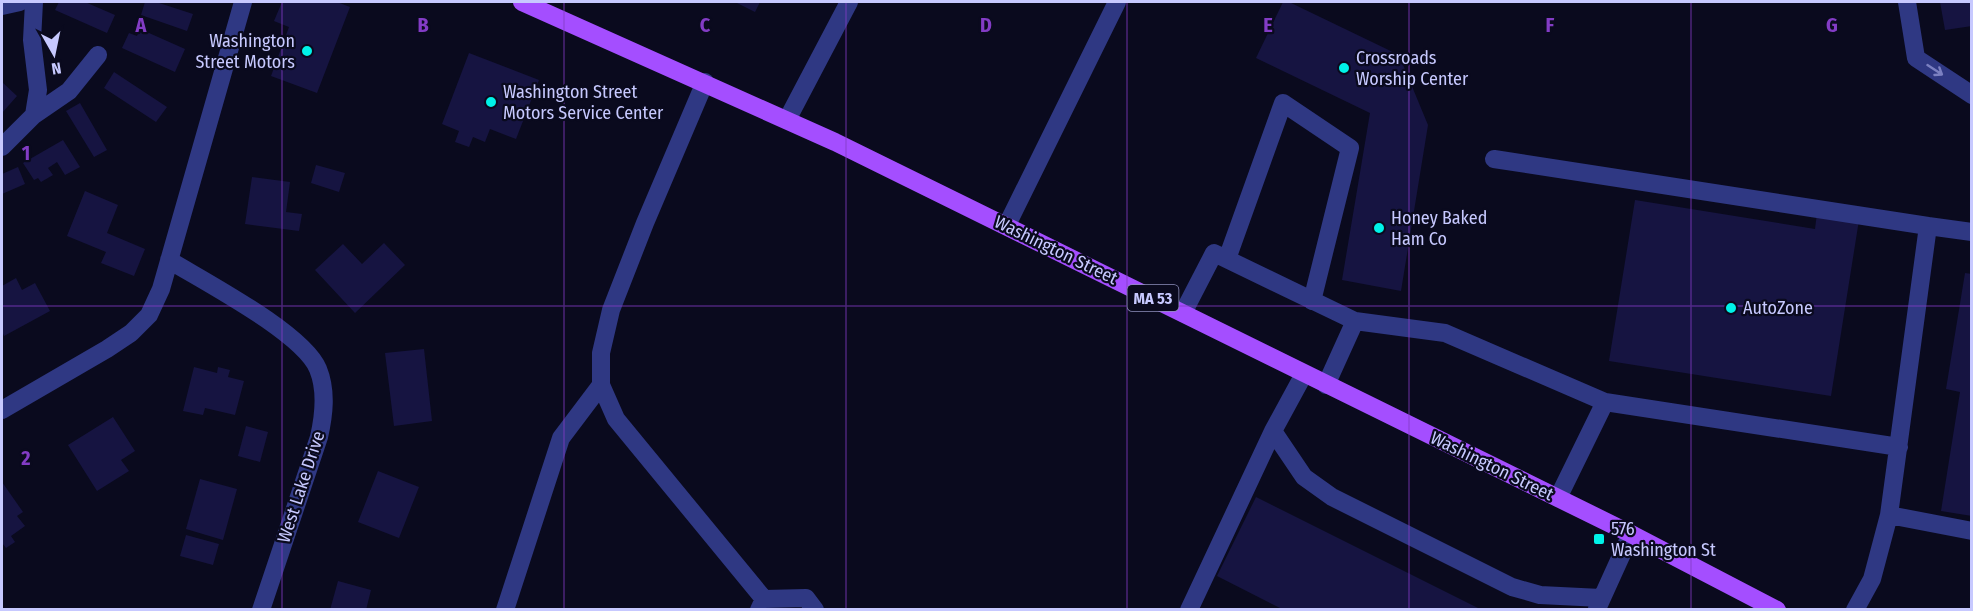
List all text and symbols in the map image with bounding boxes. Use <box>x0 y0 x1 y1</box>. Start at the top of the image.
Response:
text: A <box>135 13 148 37</box>
text: B <box>417 13 429 37</box>
text: C <box>700 13 711 37</box>
text: D <box>980 13 992 37</box>
text: E <box>1263 13 1273 37</box>
text: F <box>1546 13 1555 37</box>
text: G <box>1826 13 1838 37</box>
north arrow <box>24 24 84 84</box>
place label: Washington Street Motors <box>195 30 295 73</box>
marker: Washington Street Motors <box>300 44 314 58</box>
place label: Crossroads Worship Center <box>1356 47 1469 90</box>
text: N <box>50 58 62 78</box>
marker: Crossroads Worship Center <box>1337 61 1351 75</box>
one-way arrow <box>1926 64 1942 76</box>
place label: Washington Street Motors Service Center <box>503 81 664 124</box>
marker: Washington Street Motors Service Center <box>484 95 498 109</box>
text: 1 <box>22 141 30 165</box>
place label: Honey Baked Ham Co <box>1391 207 1487 250</box>
street label: Washington Street <box>991 211 1121 289</box>
marker: Honey Baked Ham Co <box>1372 221 1386 235</box>
road number: MA 53 <box>1128 285 1178 311</box>
place label: AutoZone <box>1743 297 1813 319</box>
marker: AutoZone <box>1724 301 1738 315</box>
street label: Washington Street <box>1427 427 1557 505</box>
street label: West Lake Drive <box>273 428 329 546</box>
text: 2 <box>20 446 31 470</box>
place label: 576 Washington St <box>1611 518 1716 561</box>
marker: 576 Washington St <box>1592 532 1606 546</box>

